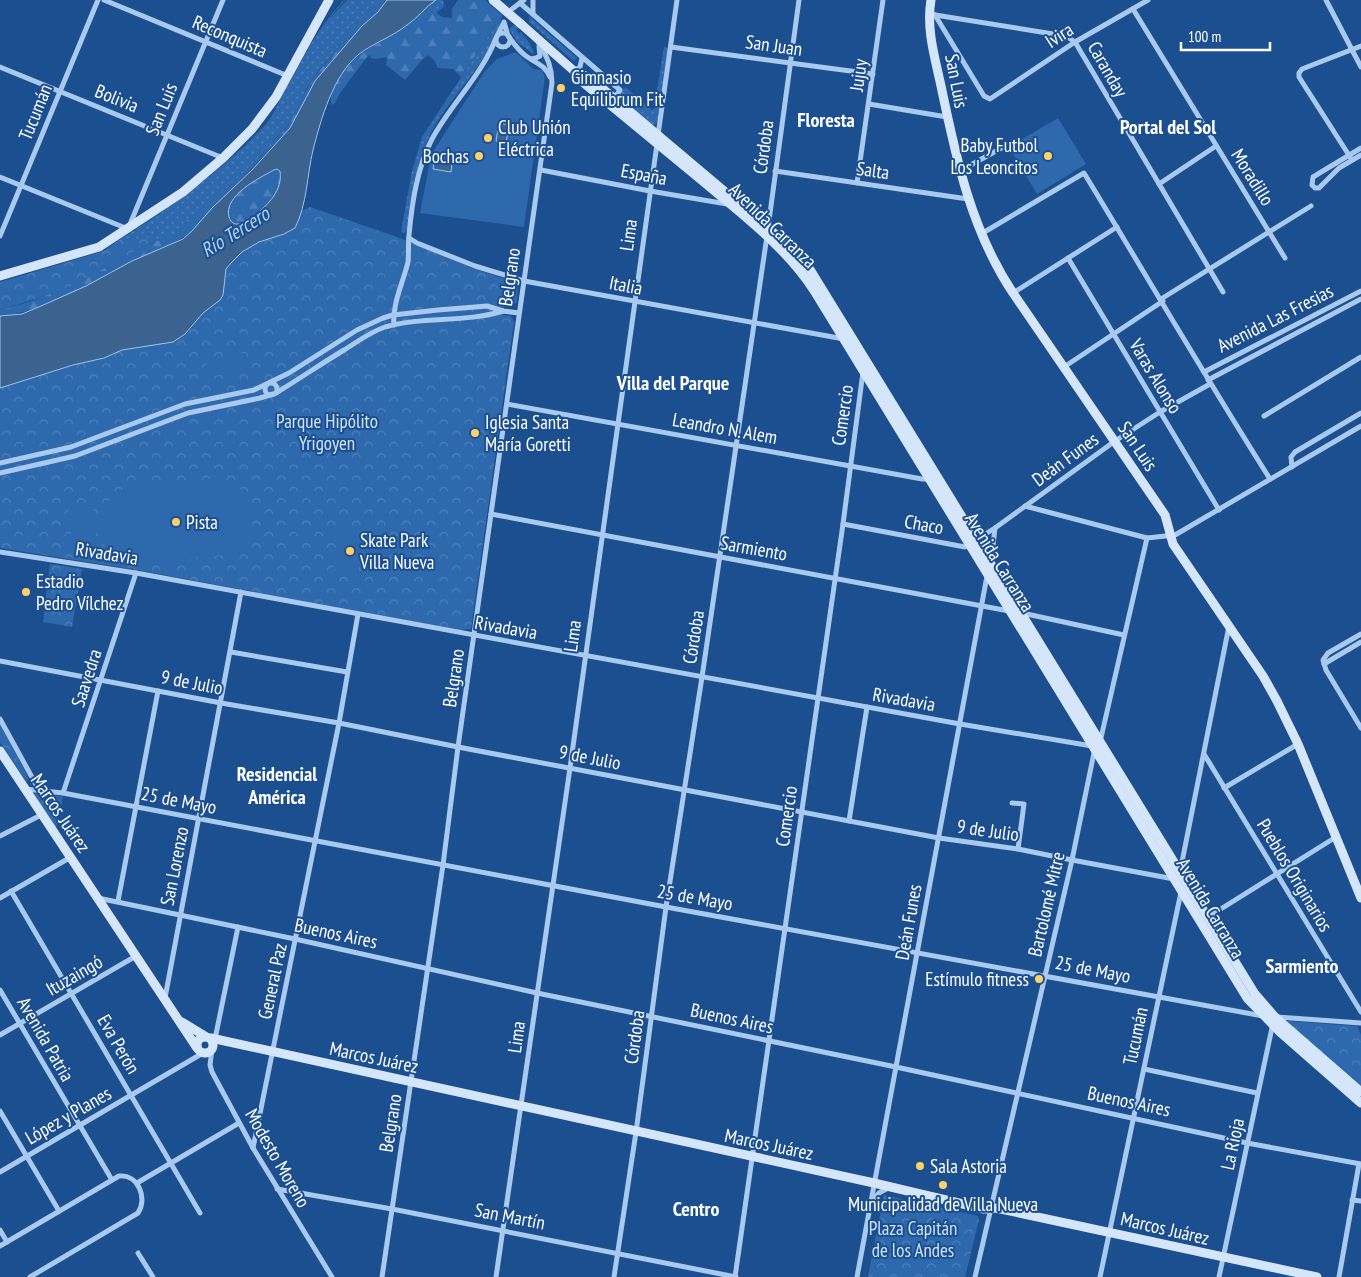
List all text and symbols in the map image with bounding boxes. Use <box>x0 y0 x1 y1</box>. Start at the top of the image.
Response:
street label: Reconquista <box>189 10 271 62</box>
street label: Ivira <box>1040 17 1078 53</box>
scale bar <box>1181 20 1270 52</box>
text: 100 m <box>1188 27 1221 46</box>
street label: San Juan <box>744 29 804 61</box>
street label: Caranday <box>1083 37 1134 102</box>
street label: San Luis <box>940 52 974 110</box>
street label: Jujuy <box>844 56 872 94</box>
place label: Gimnasio Equilibrum Fit <box>571 65 664 111</box>
street label: Bolivia <box>92 78 142 118</box>
street label: San Luis <box>140 79 182 139</box>
street label: Tucumán <box>13 80 57 144</box>
marker: Gimnasio Equilibrum Fit <box>555 82 567 94</box>
district label: Floresta <box>797 107 855 133</box>
district label: Portal del Sol <box>1120 114 1216 140</box>
place label: Club Unión Eléctrica <box>498 115 571 161</box>
street label: Córdoba <box>747 119 779 175</box>
marker: Club Unión Eléctrica <box>482 132 494 144</box>
place label: Baby Futbol Los Leoncitos <box>950 133 1039 179</box>
place label: Bochas <box>423 144 469 168</box>
street label: Moradillo <box>1226 144 1280 210</box>
marker: Bochas <box>473 150 485 162</box>
marker: Baby Futbol Los Leoncitos <box>1042 150 1054 162</box>
street label: Salta <box>855 156 891 184</box>
street label: España <box>619 158 669 190</box>
street label: Avenida Carranza <box>724 177 822 273</box>
water label: Río Tercero <box>196 200 275 263</box>
street label: Lima <box>614 217 642 253</box>
street label: Belgrano <box>493 246 525 308</box>
street label: Italia <box>607 270 645 300</box>
street label: Avenida Las Fresias <box>1213 278 1337 358</box>
street label: Varas Alonso <box>1124 333 1188 418</box>
district label: Villa del Parque <box>616 370 729 396</box>
street label: Comercio <box>826 383 858 447</box>
street label: Leandro N. Alem <box>671 407 779 449</box>
park label: Parque Hipólito Yrigoyen <box>276 409 378 455</box>
place label: Iglesia Santa María Goretti <box>485 410 571 456</box>
street label: San Luis <box>1113 417 1163 475</box>
marker: Iglesia Santa María Goretti <box>469 427 481 439</box>
street label: Deán Funes <box>1027 427 1103 491</box>
street label: Avenida Carranza <box>960 508 1040 616</box>
street label: Chaco <box>903 509 945 539</box>
place label: Pista <box>186 510 218 534</box>
marker: Pista <box>170 516 182 528</box>
place label: Skate Park Villa Nueva <box>359 528 434 574</box>
street label: Sarmiento <box>719 530 789 566</box>
street label: Rivadavia <box>74 536 140 570</box>
marker: Skate Park Villa Nueva <box>344 545 356 557</box>
place label: Estadio Pedro Vílchez <box>36 569 124 615</box>
marker: Estadio Pedro Vílchez <box>20 586 32 598</box>
street label: Córdoba <box>677 609 709 665</box>
street label: Rivadavia <box>473 610 539 644</box>
street label: Lima <box>558 618 586 654</box>
street label: Saavedra <box>65 646 107 710</box>
street label: Belgrano <box>437 647 469 709</box>
street label: 9 de Julio <box>159 664 225 700</box>
street label: Rivadavia <box>871 682 937 716</box>
street label: 9 de Julio <box>557 739 623 775</box>
district label: Residencial América <box>237 761 317 810</box>
street label: Marcos Juárez <box>26 769 96 857</box>
street label: 25 de Mayo <box>139 781 219 819</box>
street label: Comercio <box>770 784 802 848</box>
street label: 9 de Julio <box>956 814 1020 846</box>
street label: Pueblos Originarios <box>1252 814 1338 936</box>
street label: San Lorenzo <box>155 825 193 907</box>
street label: Bartolomé Mitre <box>1022 849 1070 959</box>
street label: Avenida Carranza <box>1172 853 1250 963</box>
street label: 25 de Mayo <box>655 879 735 915</box>
street label: Deán Funes <box>890 882 926 962</box>
street label: Buenos Aires <box>292 913 380 953</box>
street label: General Paz <box>252 941 292 1021</box>
street label: Ituzaingó <box>41 949 107 1001</box>
street label: 25 de Mayo <box>1053 950 1133 988</box>
district label: Sarmiento <box>1266 953 1339 979</box>
place label: Estímulo fitness <box>925 967 1029 991</box>
marker: Estímulo fitness <box>1033 973 1045 985</box>
street label: Avenida Patria <box>12 992 80 1086</box>
street label: Buenos Aires <box>688 998 776 1038</box>
street label: Tucumán <box>1117 1005 1153 1067</box>
street label: Córdoba <box>618 1009 650 1065</box>
street label: Eva Perón <box>92 1010 146 1078</box>
street label: Lima <box>502 1019 530 1055</box>
street label: Marcos Juárez <box>327 1036 421 1078</box>
street label: López y Planes <box>21 1081 115 1149</box>
street label: Buenos Aires <box>1085 1081 1173 1121</box>
street label: Belgrano <box>374 1092 406 1154</box>
street label: Modesto Moreno <box>240 1104 316 1212</box>
street label: La Rioja <box>1215 1116 1249 1172</box>
street label: Marcos Juárez <box>722 1123 816 1165</box>
place label: Sala Astoria <box>930 1154 1007 1178</box>
marker: Sala Astoria <box>914 1160 926 1172</box>
marker: Municipalidad de Villa Nueva <box>937 1179 949 1191</box>
place label: Municipalidad de Villa Nueva <box>848 1192 1038 1216</box>
district label: Centro <box>673 1196 719 1222</box>
street label: San Martín <box>473 1197 547 1235</box>
street label: Marcos Juárez <box>1118 1206 1212 1250</box>
park label: Plaza Capitán de los Andes <box>869 1216 957 1262</box>

